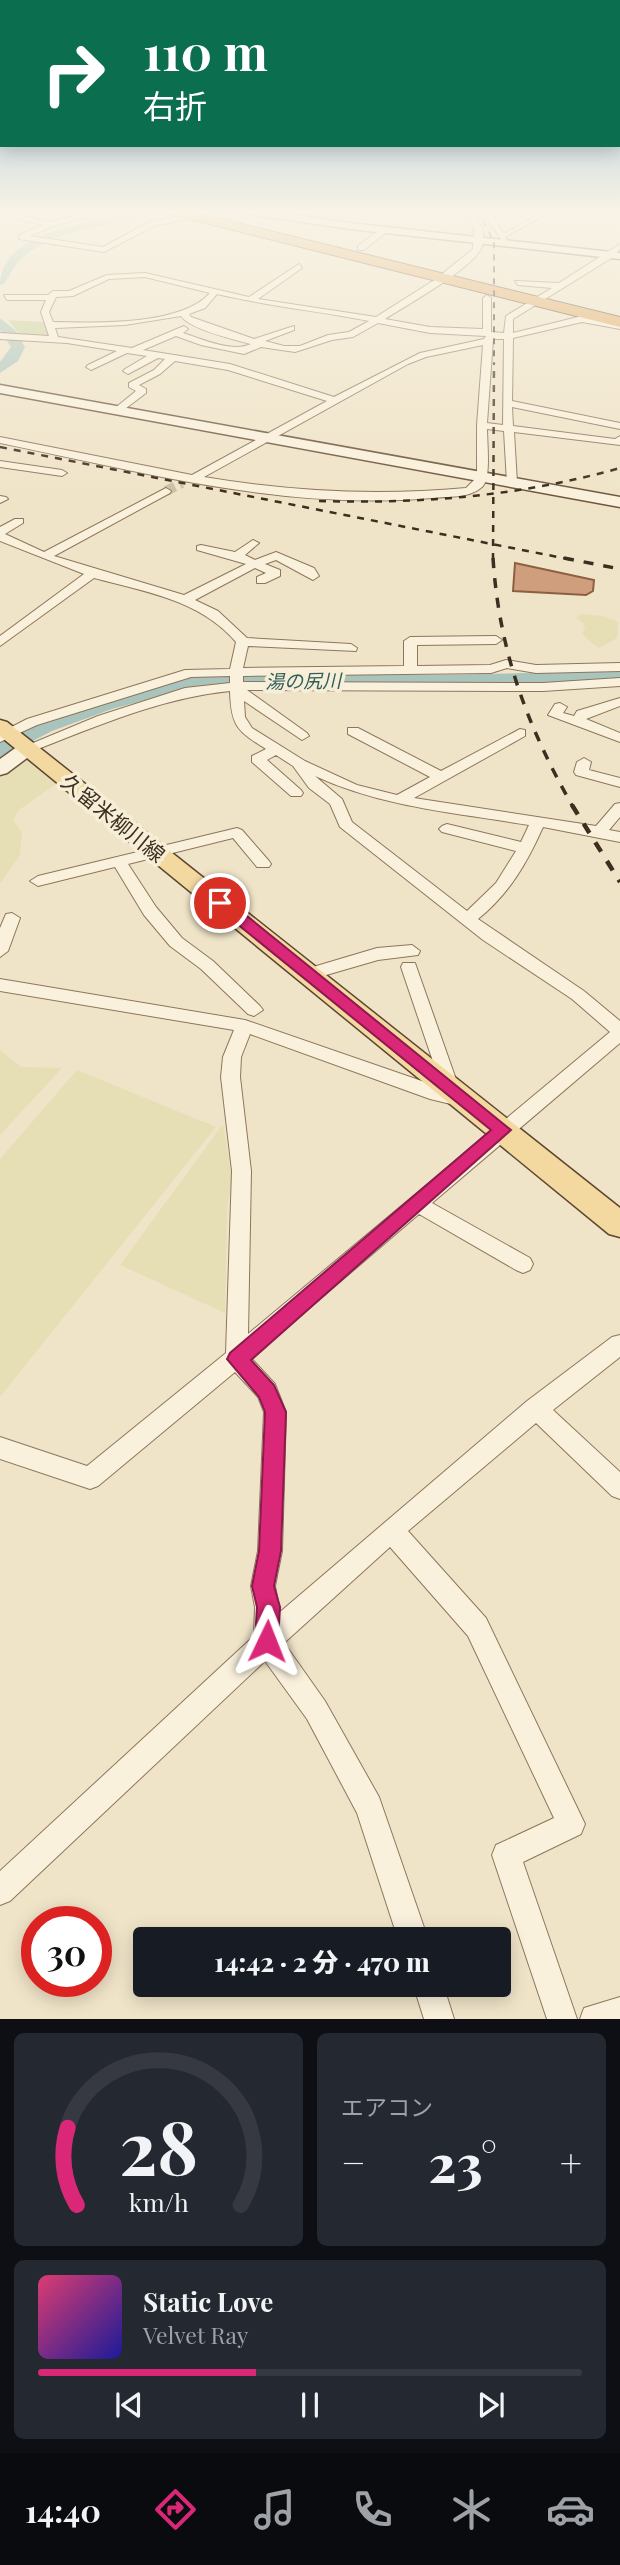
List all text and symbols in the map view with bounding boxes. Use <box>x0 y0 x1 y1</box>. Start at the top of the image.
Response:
text: 110 m <box>143 18 268 83</box>
icon: right <box>28 28 119 119</box>
text: 右折 <box>143 83 207 126</box>
water label: 湯の尻川 <box>265 666 343 694</box>
street label: 久留米柳川線 <box>56 766 172 868</box>
pin <box>190 873 250 933</box>
icon: arrive <box>201 884 239 922</box>
position arrow <box>230 1604 304 1678</box>
speed limit sign: 30 <box>21 1906 112 1997</box>
text: 14:42 · 2 分 · 470 m <box>214 1944 430 1979</box>
text: エアコン <box>341 2091 433 2122</box>
text: 28 <box>119 2097 198 2194</box>
text: 23° <box>429 2127 497 2196</box>
text: − <box>341 2136 366 2187</box>
text: + <box>560 2136 582 2187</box>
text: km/h <box>129 2185 189 2218</box>
text: Static Love <box>143 2284 273 2319</box>
text: Velvet Ray <box>143 2319 248 2350</box>
icon: previous <box>110 2386 148 2424</box>
icon: pause <box>291 2386 329 2424</box>
icon: next <box>472 2386 510 2424</box>
icon: directions <box>151 2485 200 2534</box>
icon: music <box>250 2485 299 2534</box>
icon: phone <box>348 2485 397 2534</box>
icon: climate <box>447 2485 496 2534</box>
icon: car <box>546 2485 595 2534</box>
text: 14:40 <box>25 2488 101 2531</box>

